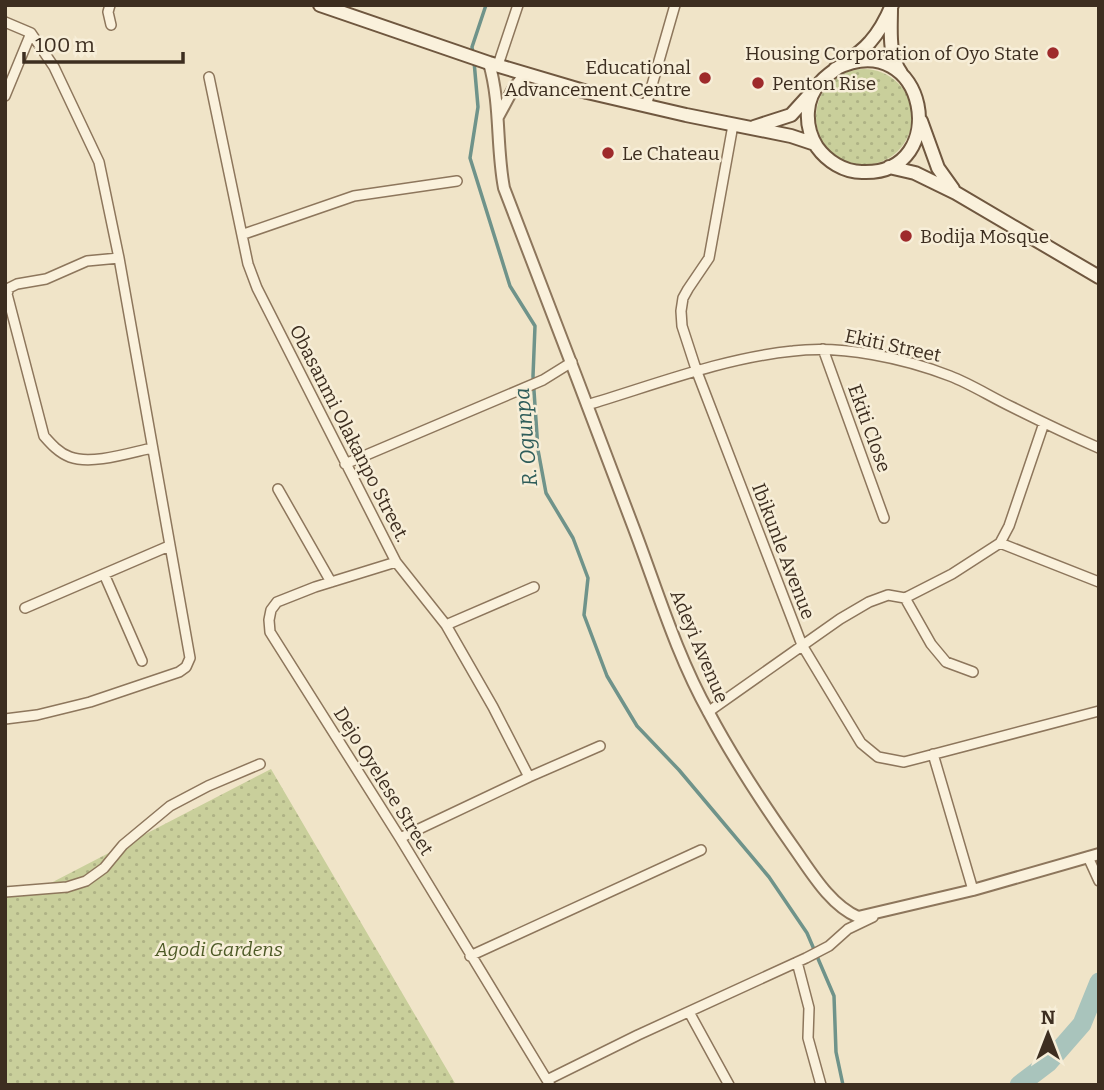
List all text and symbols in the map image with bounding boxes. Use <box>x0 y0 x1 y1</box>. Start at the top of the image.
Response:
scale bar <box>24 21 184 65</box>
text: 100 m <box>35 32 95 58</box>
place label: Housing Corporation of Oyo State <box>745 42 1039 65</box>
marker: Housing Corporation of Oyo State <box>1045 45 1061 61</box>
place label: Educational Advancement Centre <box>505 56 691 101</box>
marker: Educational Advancement Centre <box>697 70 713 86</box>
place label: Penton Rise <box>772 72 876 95</box>
marker: Penton Rise <box>750 75 766 91</box>
place label: Le Chateau <box>622 142 720 165</box>
marker: Le Chateau <box>600 145 616 161</box>
place label: Bodija Mosque <box>920 225 1049 248</box>
marker: Bodija Mosque <box>898 228 914 244</box>
street label: Obasanmi Olakanpo Street. <box>285 321 414 546</box>
street label: Ekiti Street <box>843 324 943 367</box>
street label: Ekiti Close <box>843 381 896 475</box>
water label: R. Ogunpa <box>509 386 543 488</box>
street label: Ibikunle Avenue <box>747 480 820 623</box>
street label: Adeyi Avenue <box>665 586 734 706</box>
street label: Dejo Oyelese Street <box>329 703 438 860</box>
park label: Agodi Gardens <box>154 938 283 961</box>
north arrow <box>1013 999 1083 1069</box>
text: N <box>1041 1006 1056 1029</box>

